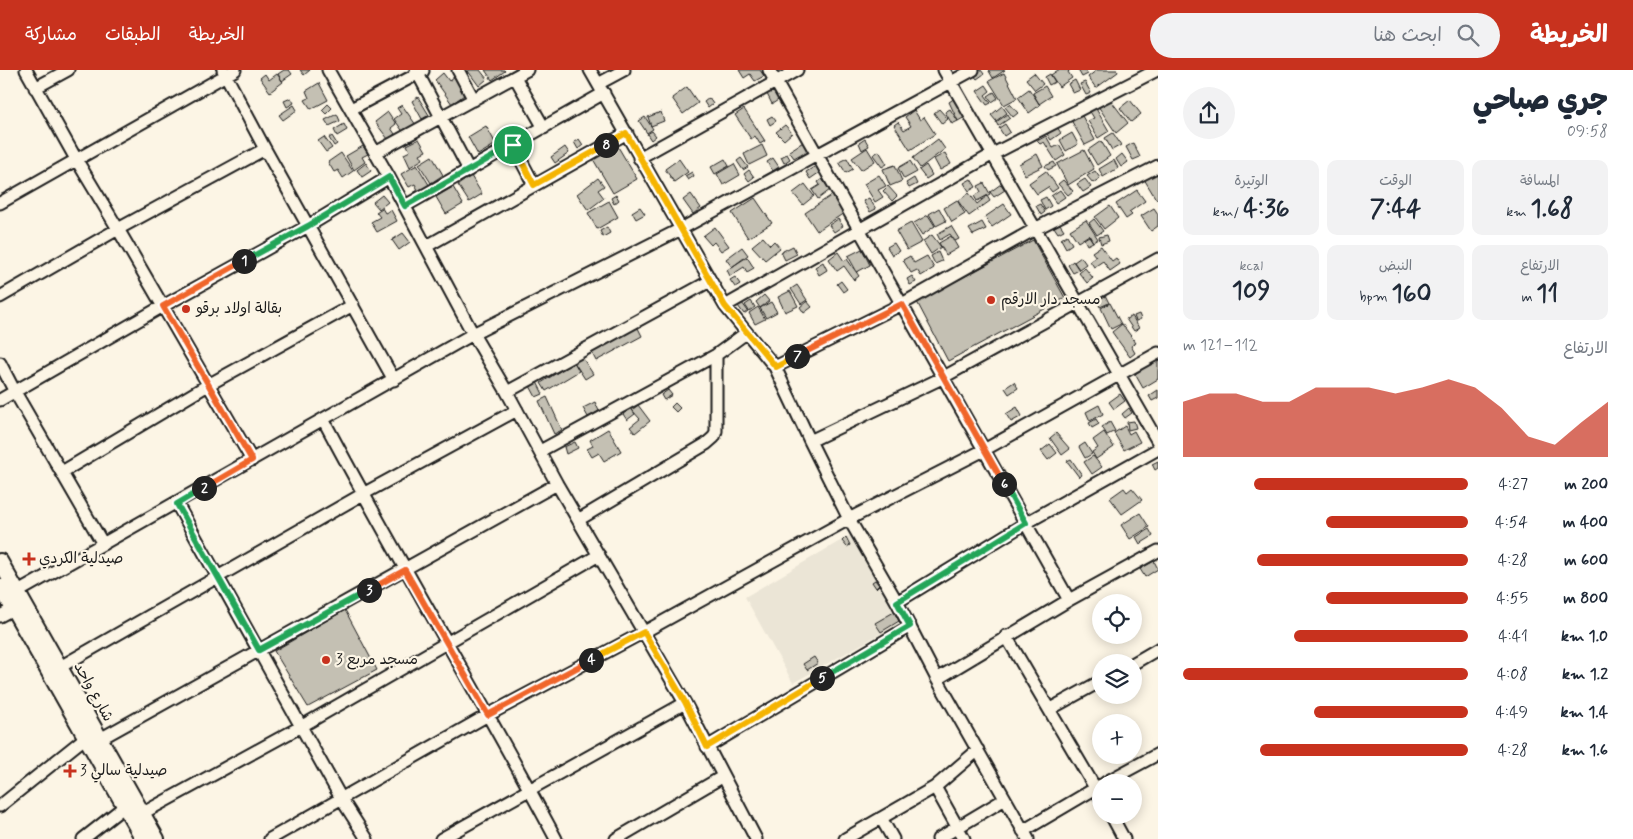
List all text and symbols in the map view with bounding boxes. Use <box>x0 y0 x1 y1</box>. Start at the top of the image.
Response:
search box <box>1150 13 1500 58</box>
text: الخريطة <box>1530 20 1608 51</box>
icon: search <box>1454 21 1482 49</box>
text: مشاركة <box>25 23 77 47</box>
text: الطبقات <box>105 23 161 47</box>
text: الخريطة <box>189 23 245 47</box>
text: ابحث هنا <box>1373 23 1442 48</box>
text: جري صباحي <box>1473 83 1608 120</box>
button: share <box>1183 87 1235 139</box>
text: 09:58 <box>1567 121 1608 142</box>
pin <box>492 124 534 166</box>
icon: arrive <box>499 131 527 159</box>
pin: 8 <box>594 132 618 158</box>
text: 8 <box>603 136 610 154</box>
text: الوتيرة <box>1234 172 1268 190</box>
text: الوقت <box>1379 172 1412 190</box>
text: المسافة <box>1520 172 1560 190</box>
text: 4:36 <box>1243 193 1290 226</box>
text: 7:44 <box>1370 193 1421 226</box>
text: 1.68 <box>1531 193 1573 226</box>
text: /km <box>1213 203 1243 221</box>
text: km <box>1506 203 1531 221</box>
pin: 1 <box>232 248 256 274</box>
text: 1 <box>241 252 248 270</box>
text: kcal <box>1239 257 1263 275</box>
text: النبض <box>1379 257 1412 275</box>
text: الارتفاع <box>1520 257 1559 275</box>
text: 109 <box>1232 275 1271 308</box>
text: 160 <box>1391 278 1432 311</box>
text: 11 <box>1536 278 1558 311</box>
text: bpm <box>1360 288 1391 306</box>
text: m <box>1521 288 1536 306</box>
place label: مسجد دار الارقم <box>1001 290 1100 311</box>
marker: مسجد دار الارقم <box>985 294 997 306</box>
place label: بقالة اولاد برقو <box>195 299 282 319</box>
marker: بقالة اولاد برقو <box>180 303 192 315</box>
text: 112–121 m <box>1183 335 1258 356</box>
text: الارتفاع <box>1563 338 1608 359</box>
pin: 7 <box>784 344 810 368</box>
text: 7 <box>793 347 802 365</box>
pin: 6 <box>992 472 1016 496</box>
text: 4:27 <box>1499 474 1528 495</box>
text: 200 m <box>1564 474 1608 495</box>
text: 6 <box>1001 475 1008 493</box>
pin: 2 <box>192 476 216 500</box>
text: 2 <box>201 479 208 497</box>
text: 4:54 <box>1495 512 1528 533</box>
text: 400 m <box>1563 512 1608 533</box>
place label: صيدلية الكردي <box>39 549 123 569</box>
text: 4:28 <box>1498 550 1528 571</box>
text: 600 m <box>1564 550 1608 571</box>
marker: صيدلية الكردي <box>23 553 35 565</box>
pin: 3 <box>356 578 382 602</box>
text: 3 <box>366 581 373 599</box>
text: 4:55 <box>1496 588 1528 609</box>
text: 800 m <box>1563 588 1608 609</box>
map controls <box>1092 594 1142 824</box>
button: locate <box>1092 594 1142 644</box>
text: 4:41 <box>1498 626 1528 647</box>
text: 1.0 km <box>1561 626 1608 647</box>
pin: 4 <box>578 648 604 672</box>
place label: مسجد مربع 3 <box>336 650 418 670</box>
text: 4 <box>587 651 596 669</box>
marker: مسجد مربع 3 <box>320 654 332 666</box>
button: layers <box>1092 654 1142 704</box>
street label: شارع واحد <box>68 659 118 725</box>
text: 4:08 <box>1497 664 1528 685</box>
text: 1.2 km <box>1562 664 1608 685</box>
pin: 5 <box>810 666 834 690</box>
text: 5 <box>818 669 827 687</box>
text: 4:49 <box>1496 702 1528 723</box>
text: 1.4 km <box>1561 702 1608 723</box>
button: + <box>1092 714 1142 764</box>
text: 4:28 <box>1498 740 1528 761</box>
text: 1.6 km <box>1562 740 1608 761</box>
place label: صيدلية سالي 3 <box>80 761 167 783</box>
marker: صيدلية سالي 3 <box>64 765 76 777</box>
button: − <box>1092 774 1142 824</box>

